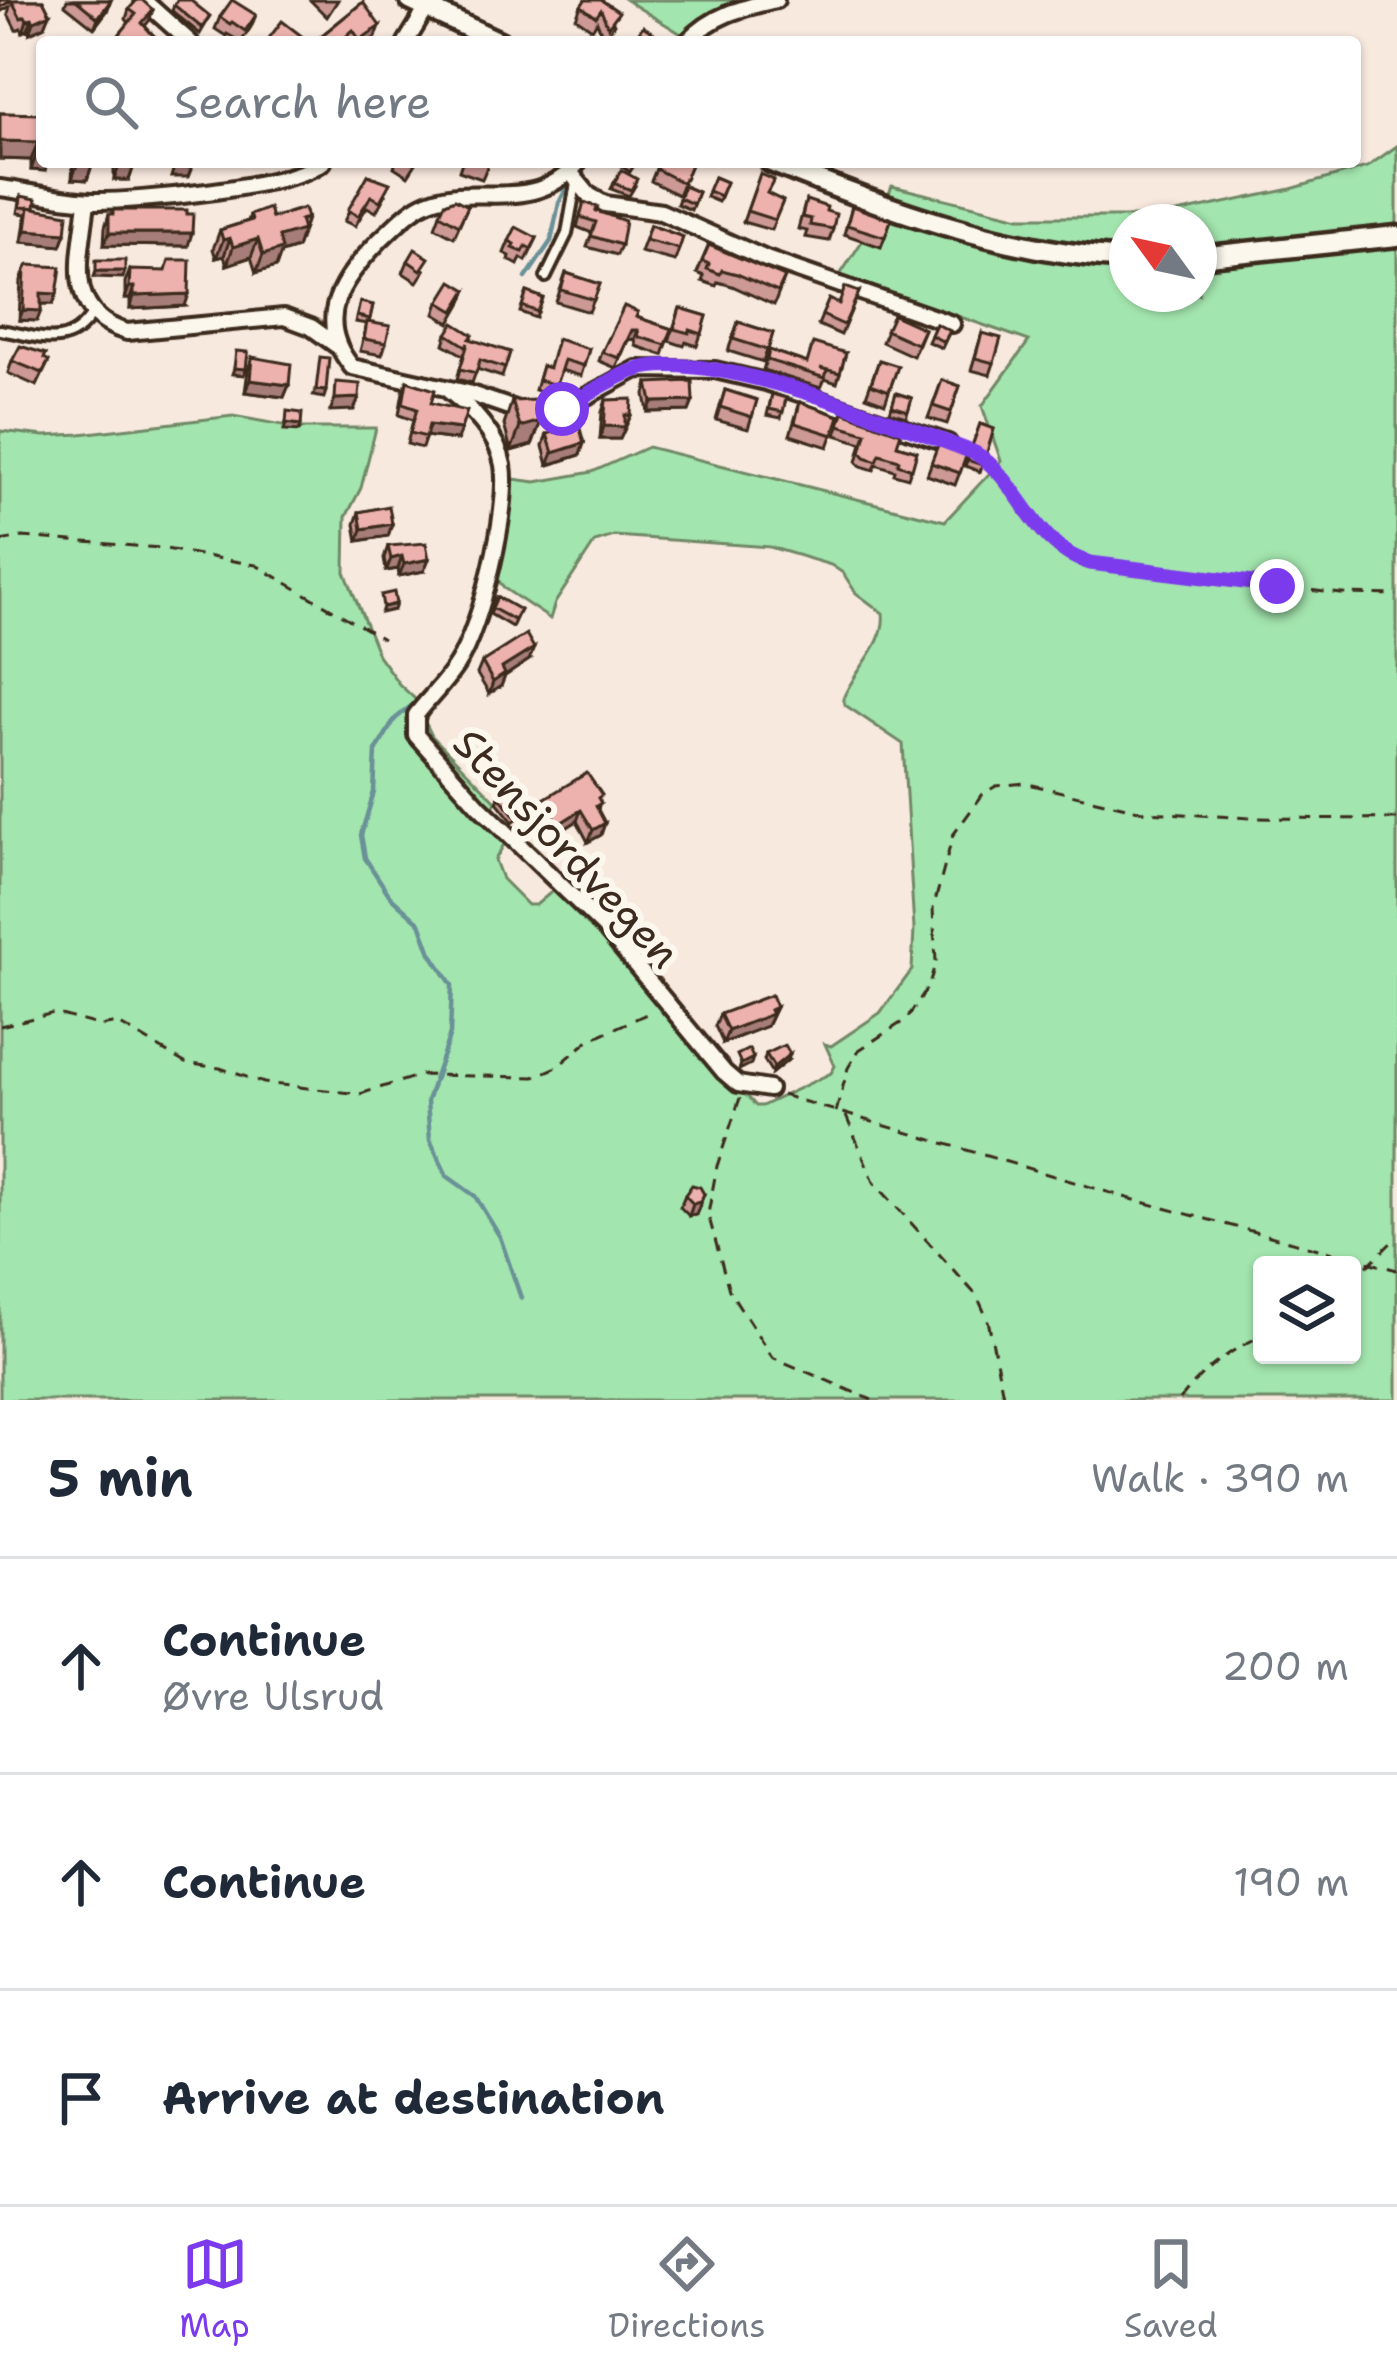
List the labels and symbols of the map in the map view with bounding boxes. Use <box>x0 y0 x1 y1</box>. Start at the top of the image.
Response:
north arrow <box>1109 204 1217 312</box>
route start <box>535 382 589 436</box>
route end <box>1250 559 1304 613</box>
street label: Stensjordvegen <box>441 716 693 980</box>

